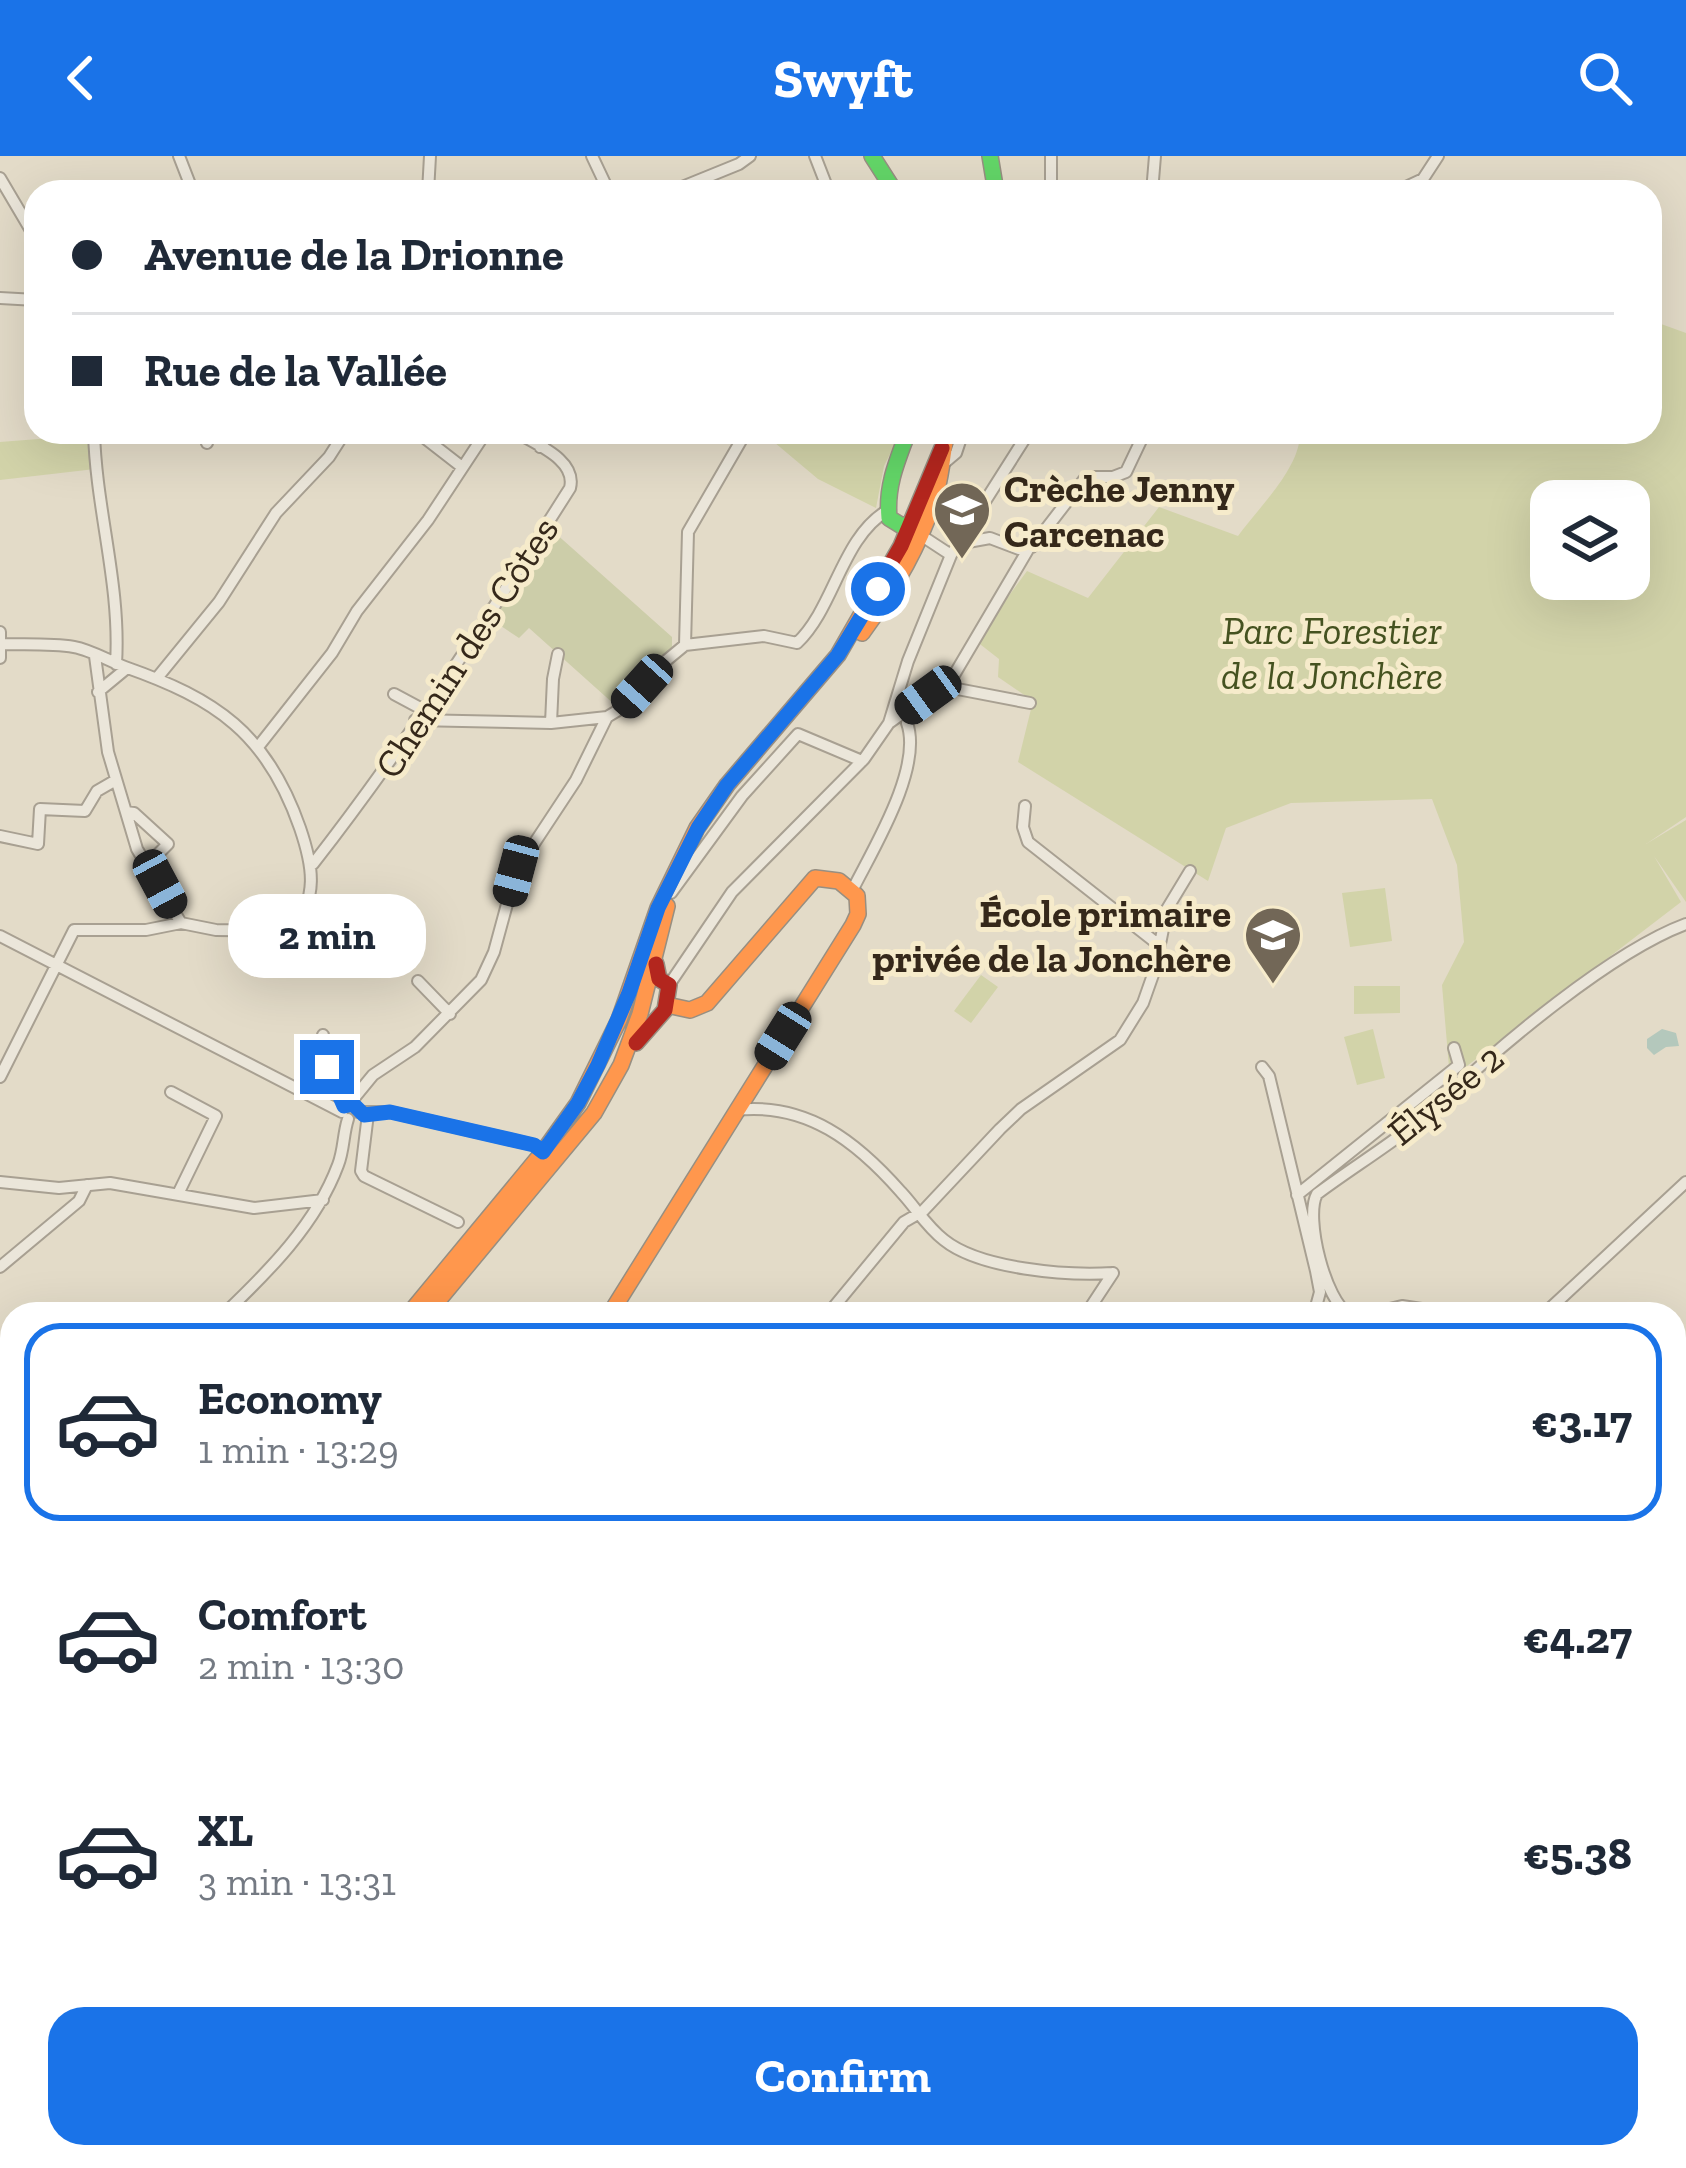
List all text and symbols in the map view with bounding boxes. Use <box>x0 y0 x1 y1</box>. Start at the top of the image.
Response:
icon: back <box>48 45 114 111</box>
icon: search <box>1572 45 1638 111</box>
text: Swyft <box>773 46 913 111</box>
text: Avenue de la Drionne <box>144 228 564 282</box>
text: Rue de la Vallée <box>144 344 447 398</box>
place label: Crèche Jenny Carcenac <box>1004 465 1235 557</box>
school or university icon: Crèche Jenny Carcenac <box>931 479 993 561</box>
map controls <box>1530 480 1650 600</box>
button: layers <box>1530 480 1650 600</box>
street label: Chemin des Côtes <box>364 508 568 787</box>
route start <box>851 562 905 616</box>
park label: Parc Forestier de la Jonchère <box>1221 607 1443 699</box>
car <box>605 647 679 725</box>
car <box>888 659 968 731</box>
car <box>489 832 543 910</box>
car <box>127 844 193 924</box>
place label: École primaire privée de la Jonchère <box>872 890 1231 982</box>
callout: 2 min <box>228 893 426 977</box>
school or university icon: École primaire privée de la Jonchère <box>1242 904 1304 986</box>
text: 2 min <box>278 912 376 959</box>
car <box>749 996 817 1076</box>
street label: Élysée 2 <box>1378 1034 1513 1155</box>
route end <box>300 1040 354 1094</box>
icon: car <box>54 1368 162 1476</box>
text: Economy <box>198 1372 382 1426</box>
text: €3.17 <box>1532 1395 1632 1449</box>
text: 1 min · 13:29 <box>198 1426 399 1473</box>
icon: car <box>54 1584 162 1692</box>
text: Comfort <box>198 1588 366 1642</box>
text: €4.27 <box>1523 1611 1632 1665</box>
text: 2 min · 13:30 <box>198 1642 404 1689</box>
icon: car <box>54 1800 162 1908</box>
text: XL <box>198 1804 253 1858</box>
text: €5.38 <box>1523 1827 1632 1881</box>
text: 3 min · 13:31 <box>198 1858 396 1905</box>
button: Confirm <box>48 2007 1638 2145</box>

